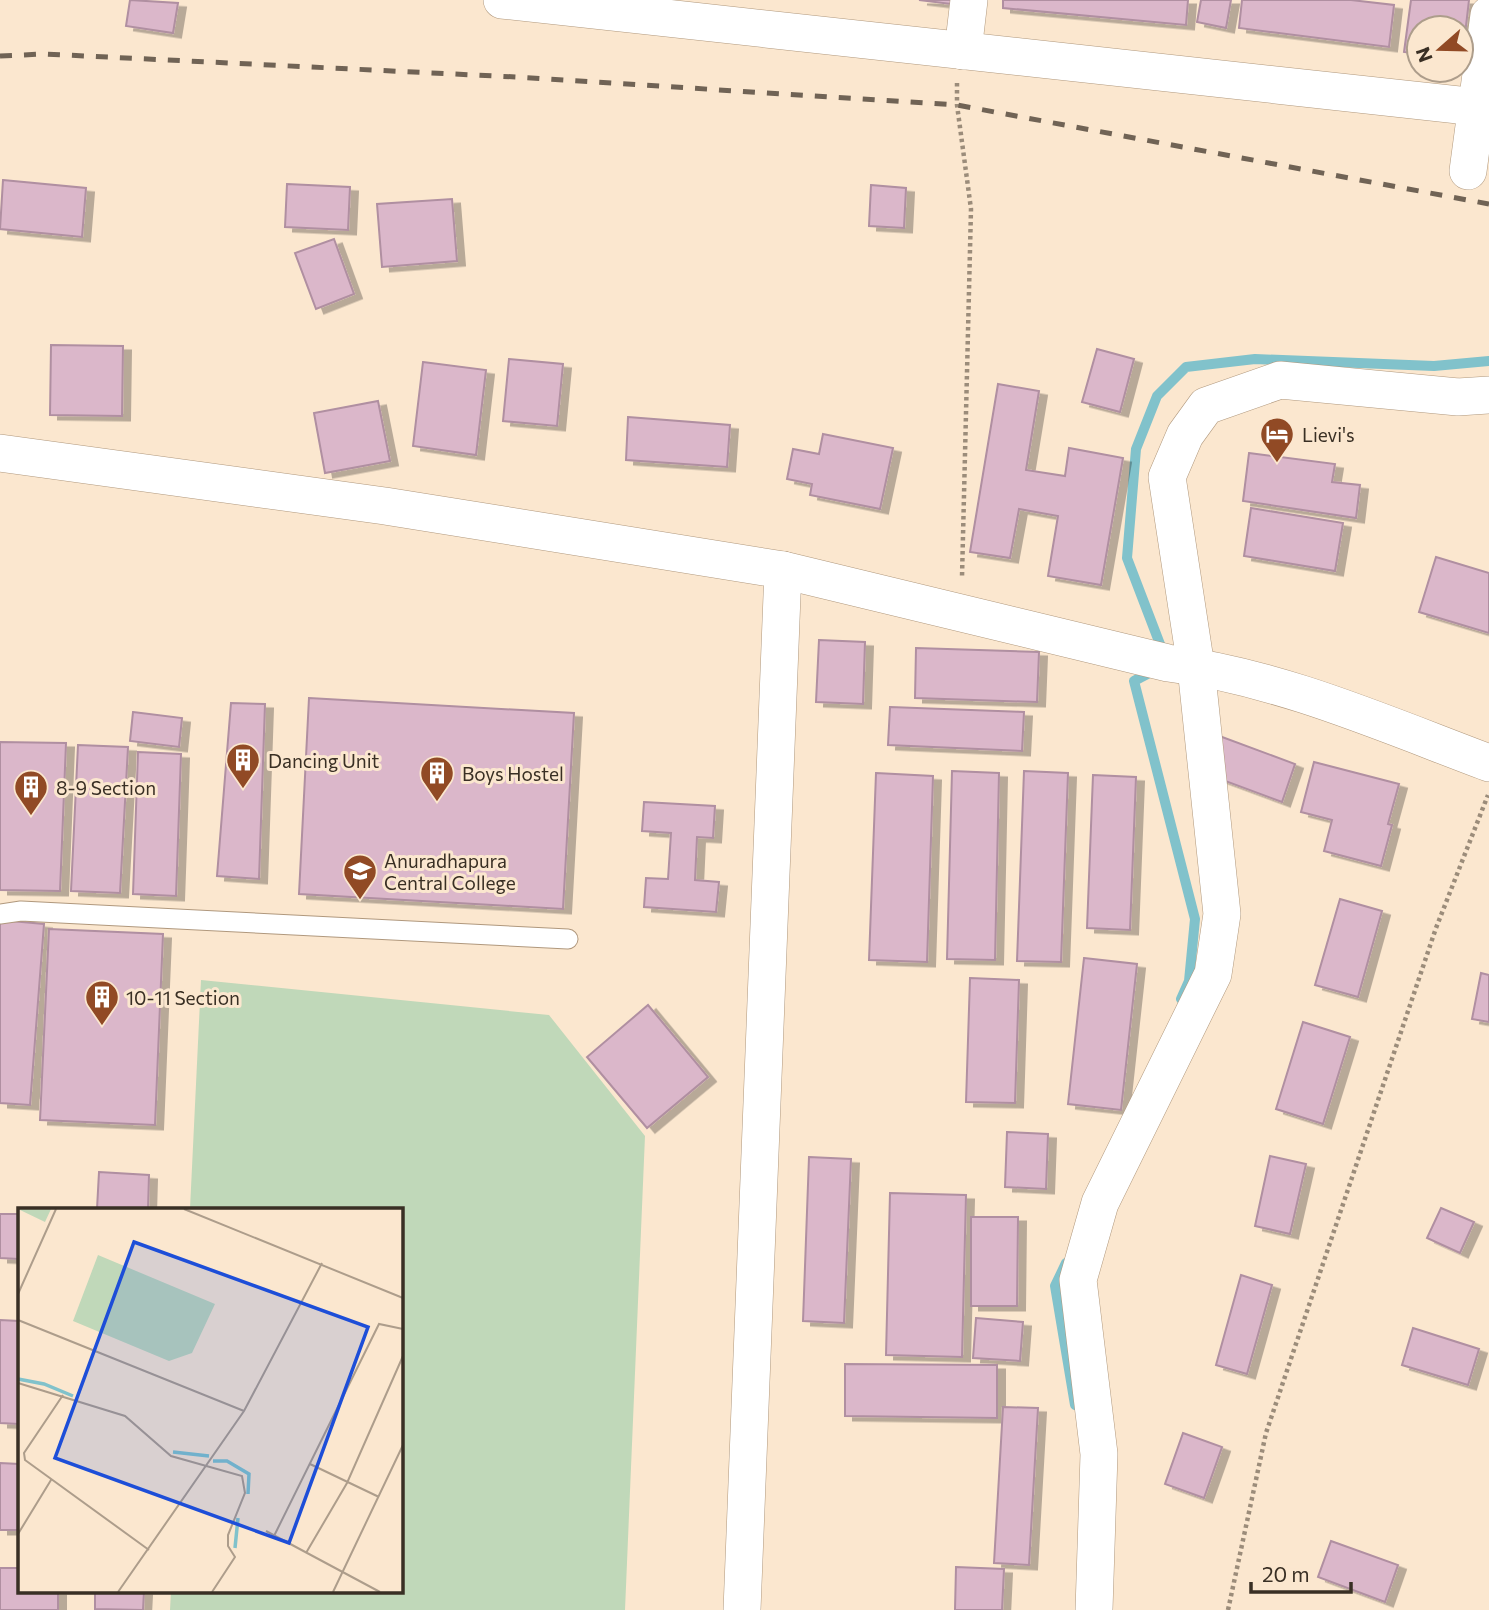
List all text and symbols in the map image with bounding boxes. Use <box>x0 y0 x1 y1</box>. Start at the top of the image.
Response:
north arrow <box>1405 14 1475 84</box>
text: N <box>1410 44 1437 66</box>
hotel icon: Lievi's <box>1258 415 1296 464</box>
place label: Lievi's <box>1302 423 1355 446</box>
building icon: Dancing Unit <box>224 741 262 790</box>
place label: Dancing Unit <box>268 749 380 772</box>
building icon: Boys Hostel <box>418 754 456 803</box>
place label: Boys Hostel <box>462 762 564 785</box>
building icon: 8-9 Section <box>12 768 50 817</box>
place label: 8-9 Section <box>56 776 156 799</box>
place label: Anuradhapura Central College <box>384 849 516 894</box>
school or university icon: Anuradhapura Central College <box>341 852 379 901</box>
building icon: 10-11 Section <box>83 978 121 1027</box>
place label: 10-11 Section <box>126 986 240 1009</box>
inset map <box>18 1208 402 1592</box>
scale bar <box>1251 1550 1351 1594</box>
text: 20 m <box>1262 1561 1310 1586</box>

